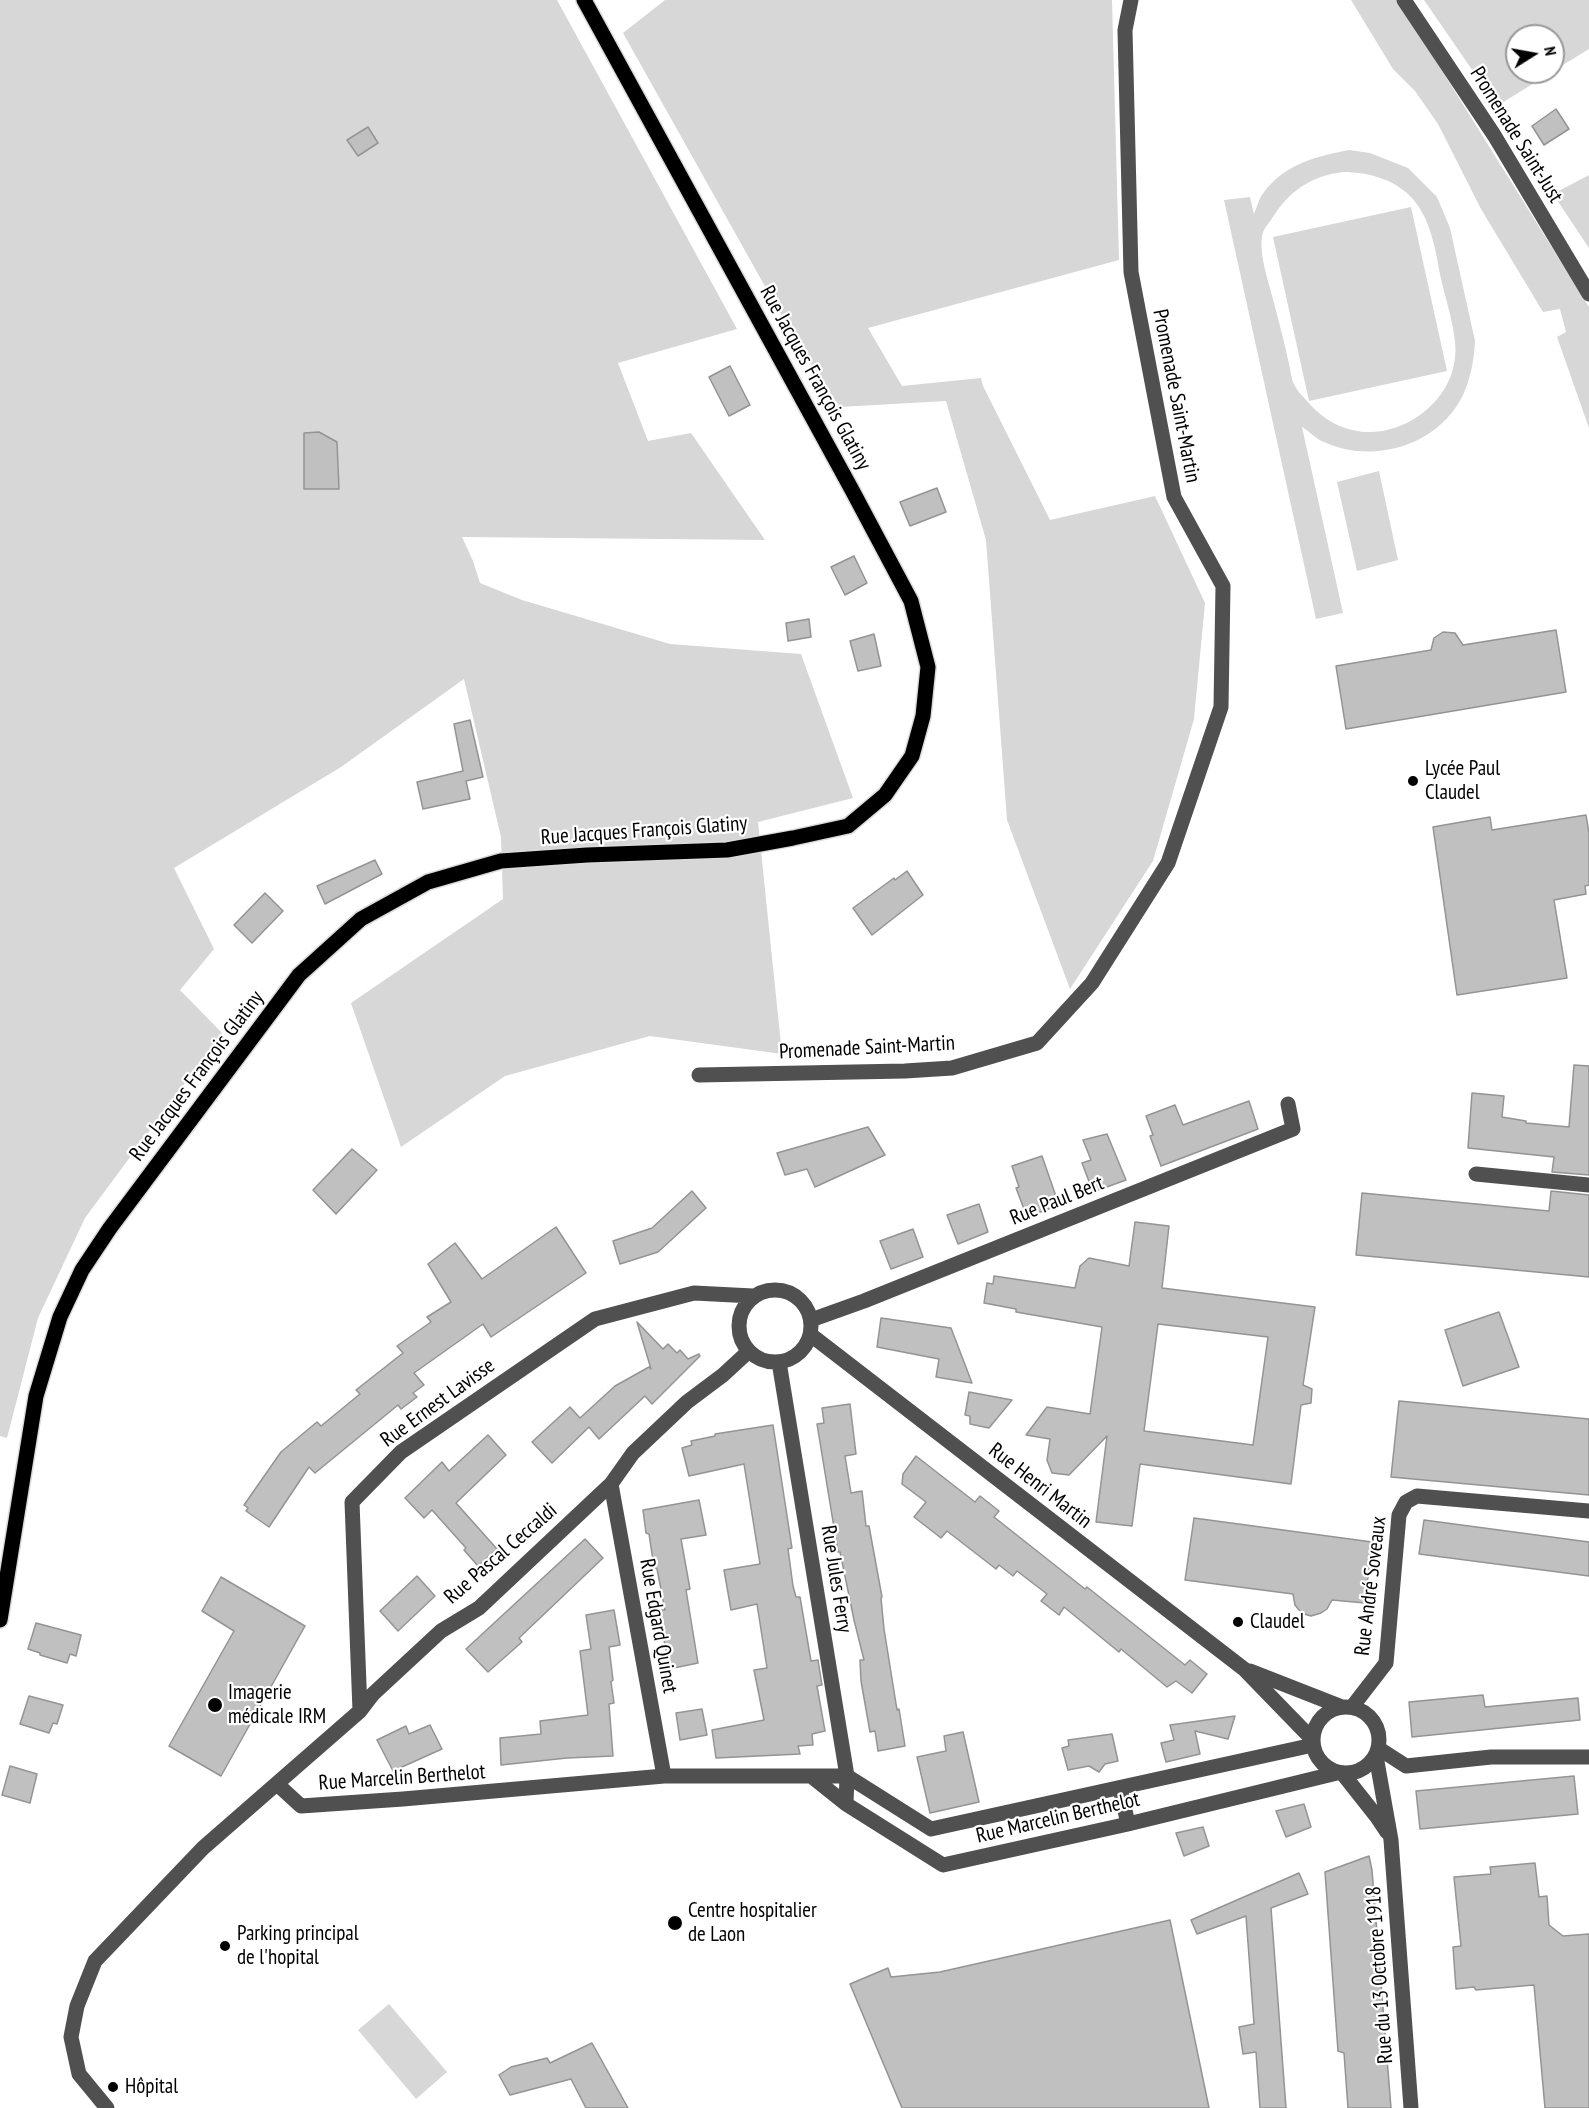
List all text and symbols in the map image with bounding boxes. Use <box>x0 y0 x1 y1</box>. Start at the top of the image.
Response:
north arrow <box>1505 24 1565 84</box>
text: N <box>1540 45 1561 57</box>
street label: Promenade Saint-Just <box>1464 62 1568 208</box>
street label: Rue Jacques François Glatiny <box>754 281 876 475</box>
street label: Promenade Saint-Martin <box>1147 307 1205 485</box>
place label: Lycée Paul Claudel <box>1425 756 1500 806</box>
marker: Lycée Paul Claudel <box>1406 774 1420 788</box>
street label: Rue Jacques François Glatiny <box>540 811 748 851</box>
street label: Rue Jacques François Glatiny <box>125 986 269 1166</box>
street label: Promenade Saint-Martin <box>778 1031 956 1065</box>
street label: Rue Paul Bert <box>1007 1171 1107 1231</box>
street label: Rue Ernest Lavisse <box>376 1353 500 1453</box>
street label: Rue Henri Martin <box>983 1438 1097 1534</box>
street label: Rue Pascal Ceccaldi <box>440 1498 562 1610</box>
street label: Rue André Soveaux <box>1350 1515 1392 1657</box>
street label: Rue Jules Ferry <box>815 1524 857 1634</box>
street label: Rue Edgard Quinet <box>634 1557 682 1695</box>
place label: Claudel <box>1250 1609 1305 1635</box>
marker: Claudel <box>1231 1615 1245 1629</box>
place label: Imagerie médicale IRM <box>228 1680 326 1730</box>
marker: Imagerie médicale IRM <box>206 1696 224 1714</box>
street label: Rue Marcelin Berthelot <box>318 1760 486 1796</box>
street label: Rue Marcelin Berthelot <box>974 1787 1142 1849</box>
street label: Rue du 13 Octobre 1918 <box>1361 1885 1399 2065</box>
place label: Centre hospitalier de Laon <box>688 1898 817 1948</box>
marker: Centre hospitalier de Laon <box>666 1914 684 1932</box>
place label: Parking principal de l'hopital <box>237 1921 359 1971</box>
marker: Parking principal de l'hopital <box>218 1939 232 1953</box>
place label: Hôpital <box>125 2074 178 2100</box>
marker: Hôpital <box>106 2080 120 2094</box>

